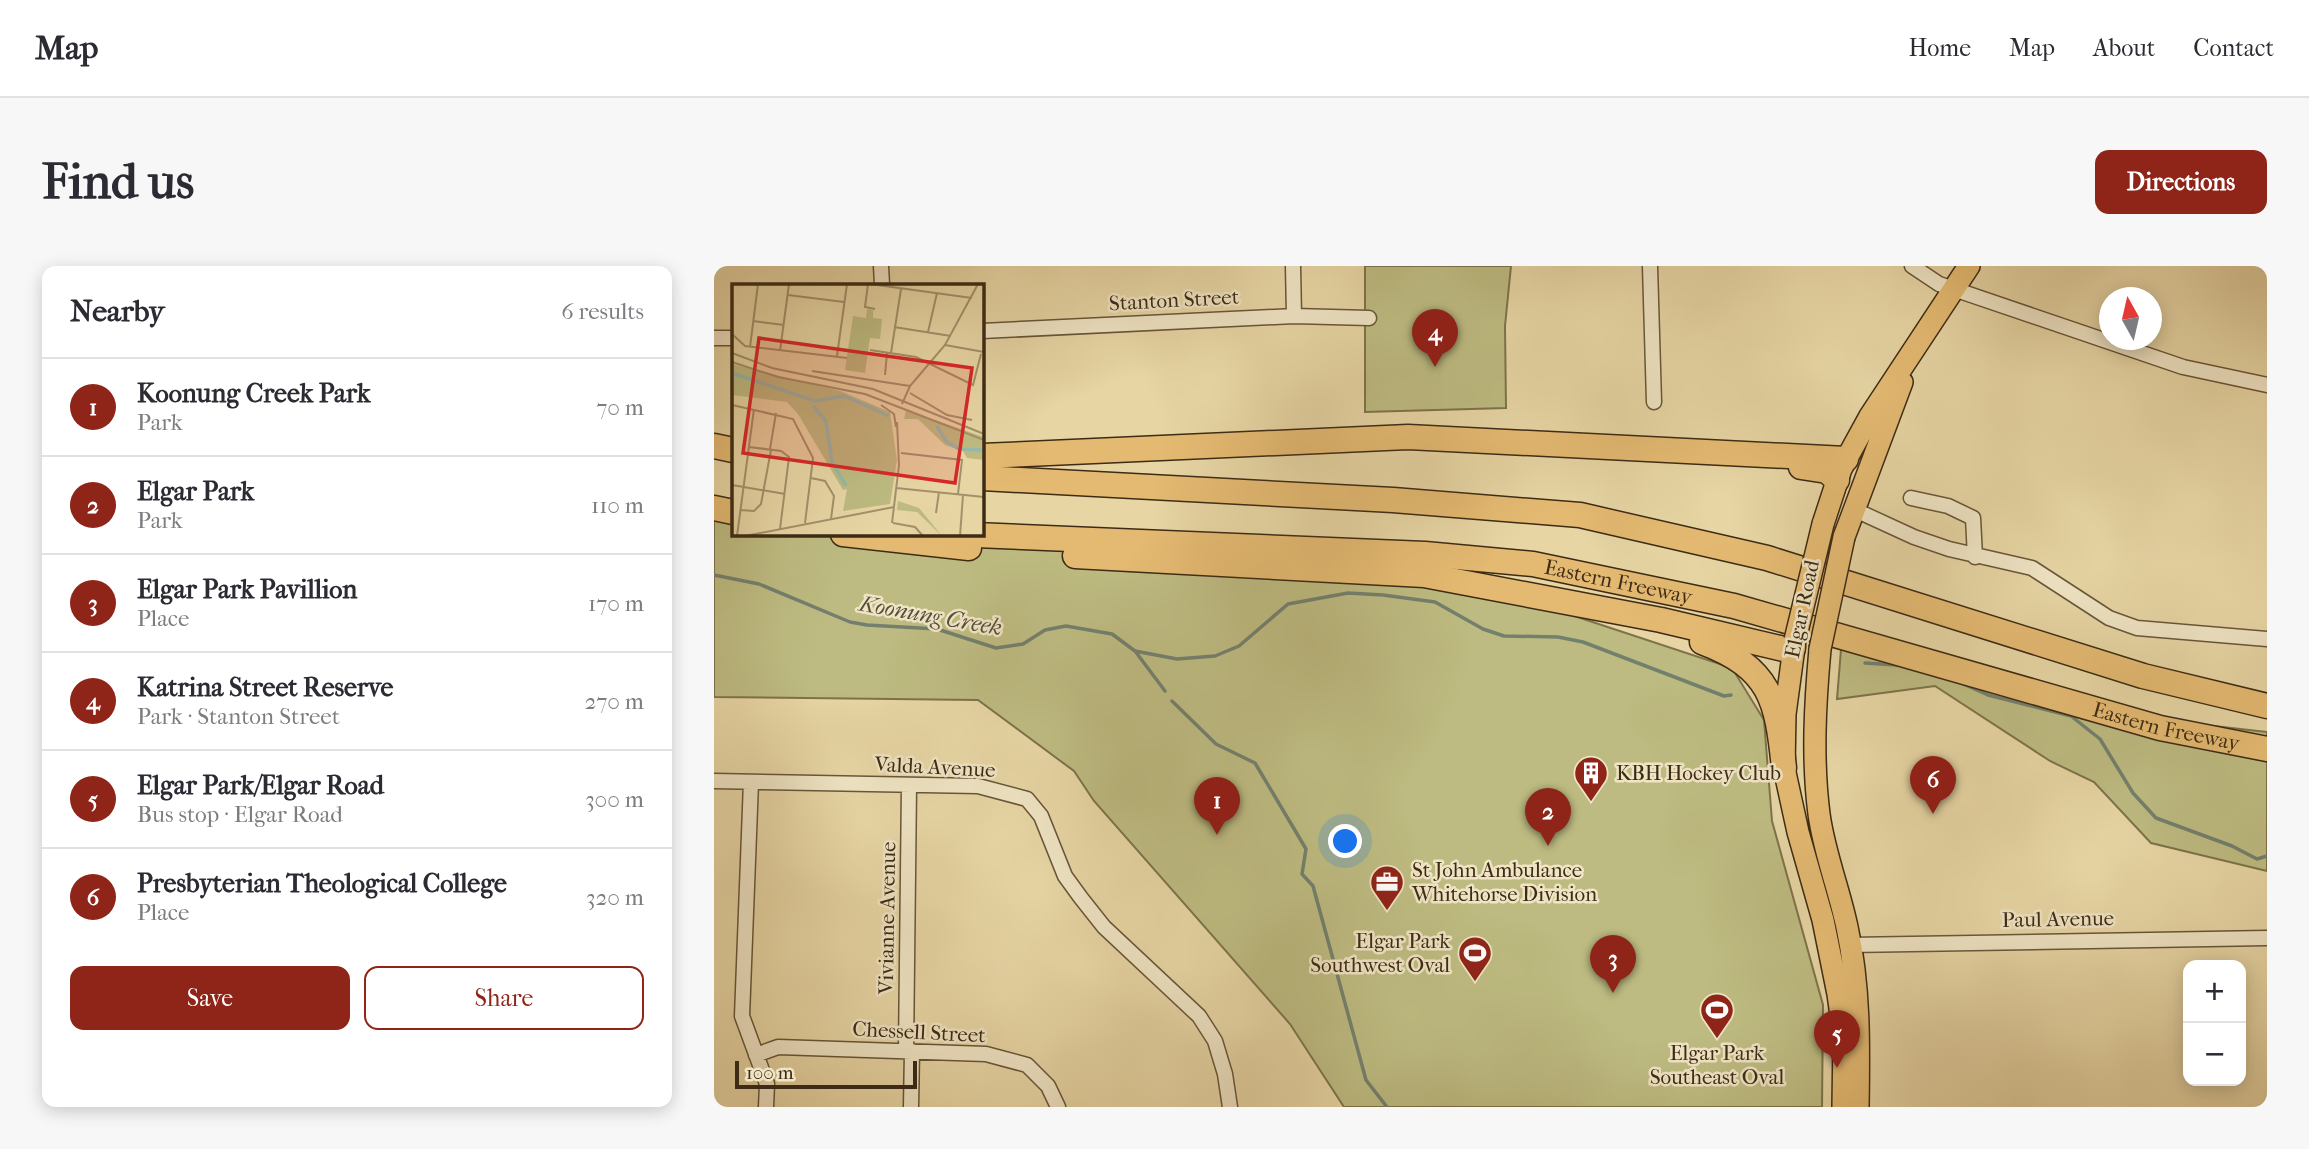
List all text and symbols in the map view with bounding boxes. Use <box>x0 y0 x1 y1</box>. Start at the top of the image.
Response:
text: Map <box>35 29 98 68</box>
text: Home <box>1909 34 1971 62</box>
text: Map <box>2009 34 2055 62</box>
text: About <box>2093 34 2155 62</box>
text: Contact <box>2193 34 2274 62</box>
button: Directions <box>2095 150 2267 214</box>
text: Find us <box>42 153 194 211</box>
inset map <box>732 284 984 536</box>
street label: Stanton Street <box>1108 285 1240 315</box>
north arrow <box>2099 287 2162 350</box>
text: Nearby <box>70 294 165 329</box>
text: 6 results <box>561 298 644 325</box>
pin: 4 <box>1412 309 1458 367</box>
text: Koonung Creek Park <box>137 378 370 409</box>
text: 1 <box>89 394 97 421</box>
text: 70 m <box>596 394 644 421</box>
text: Park <box>137 409 183 436</box>
text: Elgar Park <box>137 476 254 507</box>
text: 2 <box>87 492 99 519</box>
text: 110 m <box>591 492 644 519</box>
text: Park <box>137 507 183 534</box>
street label: Eastern Freeway <box>1542 555 1695 609</box>
street label: Elgar Road <box>1780 557 1824 660</box>
text: Elgar Park Pavillion <box>137 574 357 605</box>
water label: Koonung Creek <box>856 589 1004 641</box>
text: 3 <box>88 590 98 617</box>
text: 170 m <box>588 590 644 617</box>
text: Place <box>137 605 189 632</box>
text: Katrina Street Reserve <box>137 672 393 703</box>
text: 4 <box>86 688 100 715</box>
text: 270 m <box>584 688 644 715</box>
street label: Eastern Freeway <box>2090 697 2243 756</box>
text: Park · Stanton Street <box>137 703 340 730</box>
street label: Valda Avenue <box>873 752 996 782</box>
building icon: KBH Hockey Club <box>1572 754 1610 803</box>
pin: 6 <box>1910 756 1956 814</box>
place label: KBH Hockey Club <box>1616 761 1781 785</box>
text: Elgar Park/Elgar Road <box>137 770 384 801</box>
pin: 1 <box>1194 777 1240 835</box>
text: 5 <box>88 786 98 813</box>
text: 300 m <box>585 786 644 813</box>
pin: 2 <box>1525 788 1571 846</box>
text: Bus stop · Elgar Road <box>137 801 343 828</box>
your location <box>1328 824 1362 858</box>
street label: Vivianne Avenue <box>874 841 900 996</box>
place label: St John Ambulance Whitehorse Division <box>1411 858 1597 906</box>
office icon: St John Ambulance Whitehorse Division <box>1368 863 1406 912</box>
text: Presbyterian Theological College <box>137 868 507 899</box>
text: 6 <box>87 884 99 911</box>
text: 320 m <box>586 884 644 911</box>
text: Place <box>137 899 189 926</box>
street label: Paul Avenue <box>2002 906 2114 932</box>
place label: Elgar Park Southwest Oval <box>1310 929 1450 977</box>
sports icon: Elgar Park Southwest Oval <box>1456 934 1494 983</box>
pin: 3 <box>1590 935 1636 993</box>
map controls <box>2183 960 2246 1086</box>
button: + <box>2183 960 2246 1023</box>
button: Save <box>70 966 350 1030</box>
button: Share <box>364 966 644 1030</box>
sports icon: Elgar Park Southeast Oval <box>1698 991 1736 1040</box>
pin: 5 <box>1814 1010 1860 1068</box>
street label: Chessell Street <box>852 1017 987 1048</box>
button: − <box>2183 1023 2246 1086</box>
place label: Elgar Park Southeast Oval <box>1650 1041 1784 1089</box>
scale bar <box>735 1058 917 1090</box>
text: 100 m <box>746 1062 794 1084</box>

